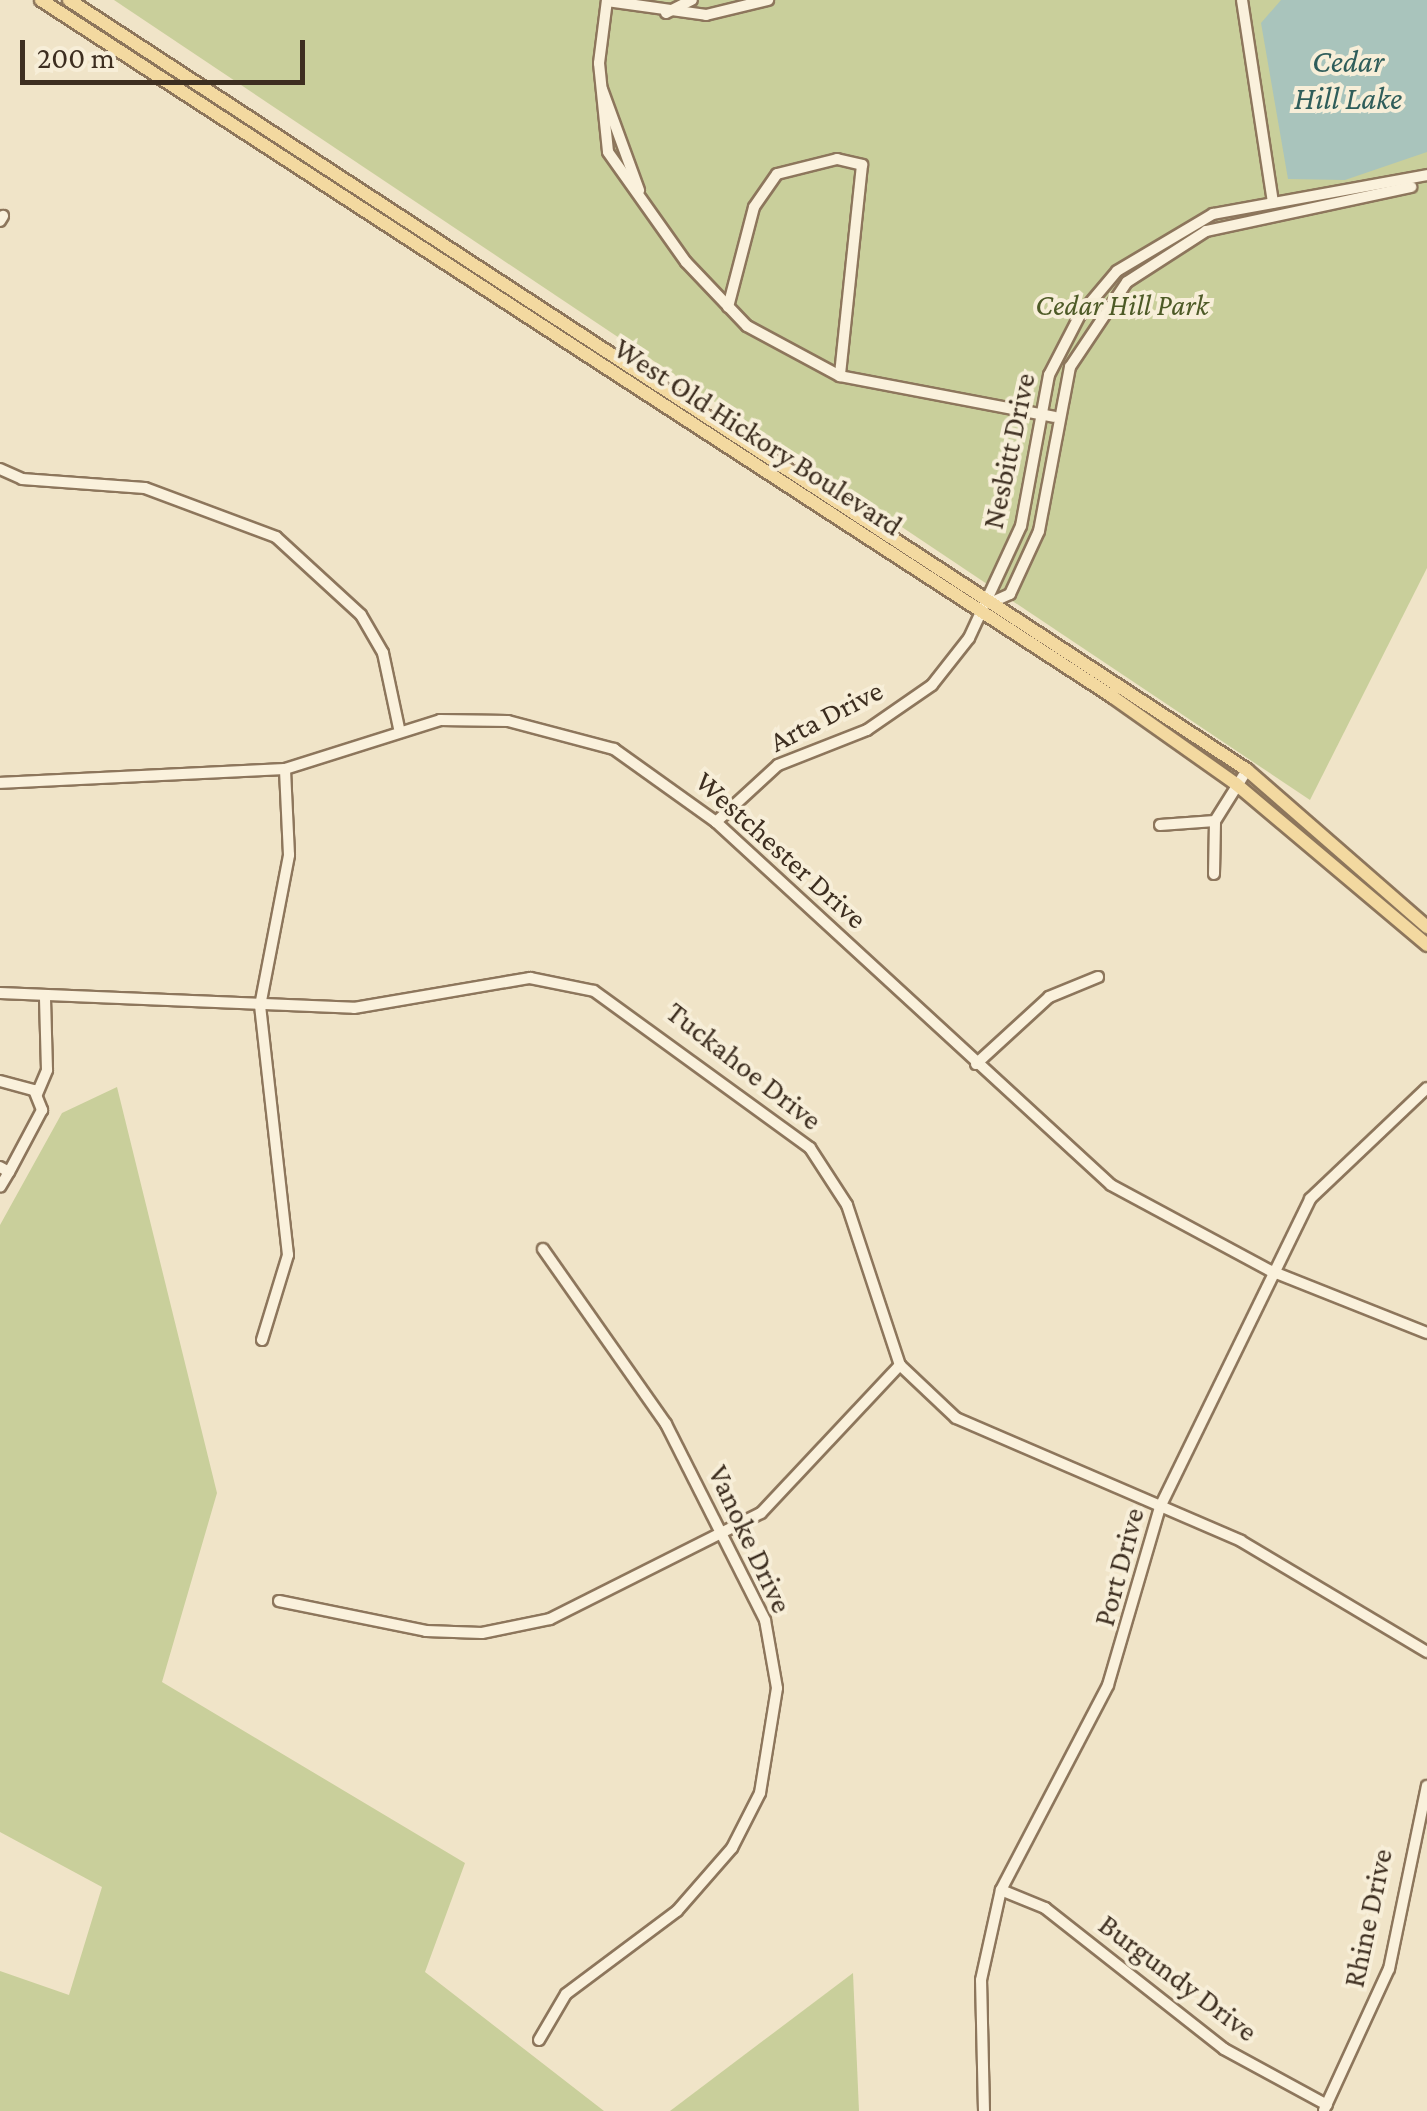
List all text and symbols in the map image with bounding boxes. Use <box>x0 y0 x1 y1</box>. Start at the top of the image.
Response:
scale bar <box>25 20 310 82</box>
text: 200 m <box>37 41 115 74</box>
water label: Cedar Hill Lake <box>1294 43 1402 118</box>
park label: Cedar Hill Park <box>1035 287 1209 323</box>
street label: West Old Hickory Boulevard <box>607 330 909 544</box>
street label: Nesbitt Drive <box>975 370 1043 532</box>
street label: Arta Drive <box>763 672 889 760</box>
street label: Westchester Drive <box>688 763 874 937</box>
street label: Tuckahoe Drive <box>659 994 829 1138</box>
street label: Vanoke Drive <box>700 1459 800 1619</box>
street label: Port Drive <box>1086 1504 1152 1630</box>
street label: Rhine Drive <box>1336 1845 1400 1991</box>
street label: Burgundy Drive <box>1092 1907 1264 2049</box>

